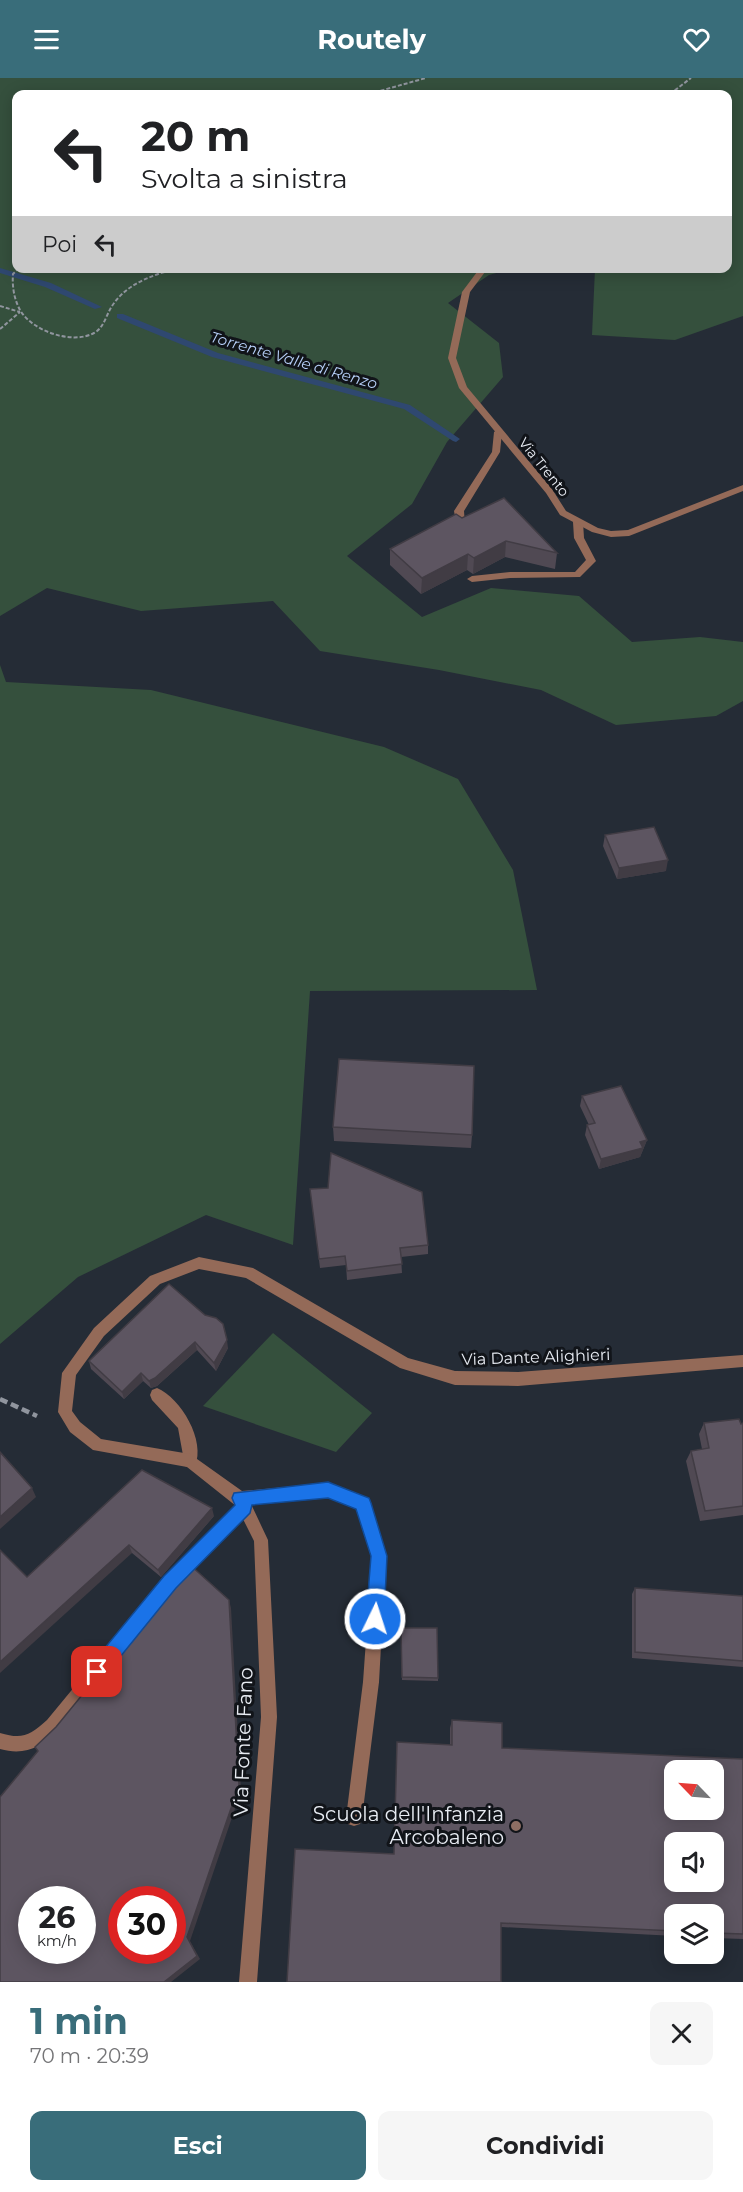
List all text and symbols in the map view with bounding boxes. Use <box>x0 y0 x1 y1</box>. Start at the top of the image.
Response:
icon: menu <box>30 23 63 56</box>
text: Routely <box>317 23 426 56</box>
icon: heart <box>680 23 713 56</box>
text: 20 m <box>141 110 250 162</box>
icon: left <box>42 114 120 192</box>
text: Svolta a sinistra <box>141 162 348 195</box>
icon: left <box>89 228 122 261</box>
text: Poi <box>42 231 77 258</box>
water label: Torrente Valle di Renzo <box>208 327 380 393</box>
street label: Via Trento <box>515 434 573 500</box>
street label: Via Dante Alighieri <box>461 1345 611 1369</box>
position arrow <box>343 1587 407 1651</box>
pin <box>71 1646 122 1697</box>
icon: arrive <box>80 1655 113 1688</box>
street label: Via Fonte Fano <box>228 1667 258 1817</box>
north arrow <box>664 1760 724 1820</box>
map controls <box>664 1760 724 1964</box>
place label: Scuola dell'Infanzia Arcobaleno <box>313 1802 504 1849</box>
marker: Scuola dell'Infanzia Arcobaleno <box>509 1819 523 1833</box>
button: sound <box>664 1832 724 1892</box>
speed limit sign: 30 <box>108 1886 186 1964</box>
text: 26 <box>39 1899 75 1936</box>
button: layers <box>664 1904 724 1964</box>
text: km/h <box>37 1931 77 1950</box>
text: 1 min <box>30 1999 128 2043</box>
button: close <box>650 2002 713 2065</box>
text: 70 m · 20:39 <box>30 2044 149 2068</box>
button: Esci <box>30 2111 366 2180</box>
button: Condividi <box>378 2111 713 2180</box>

